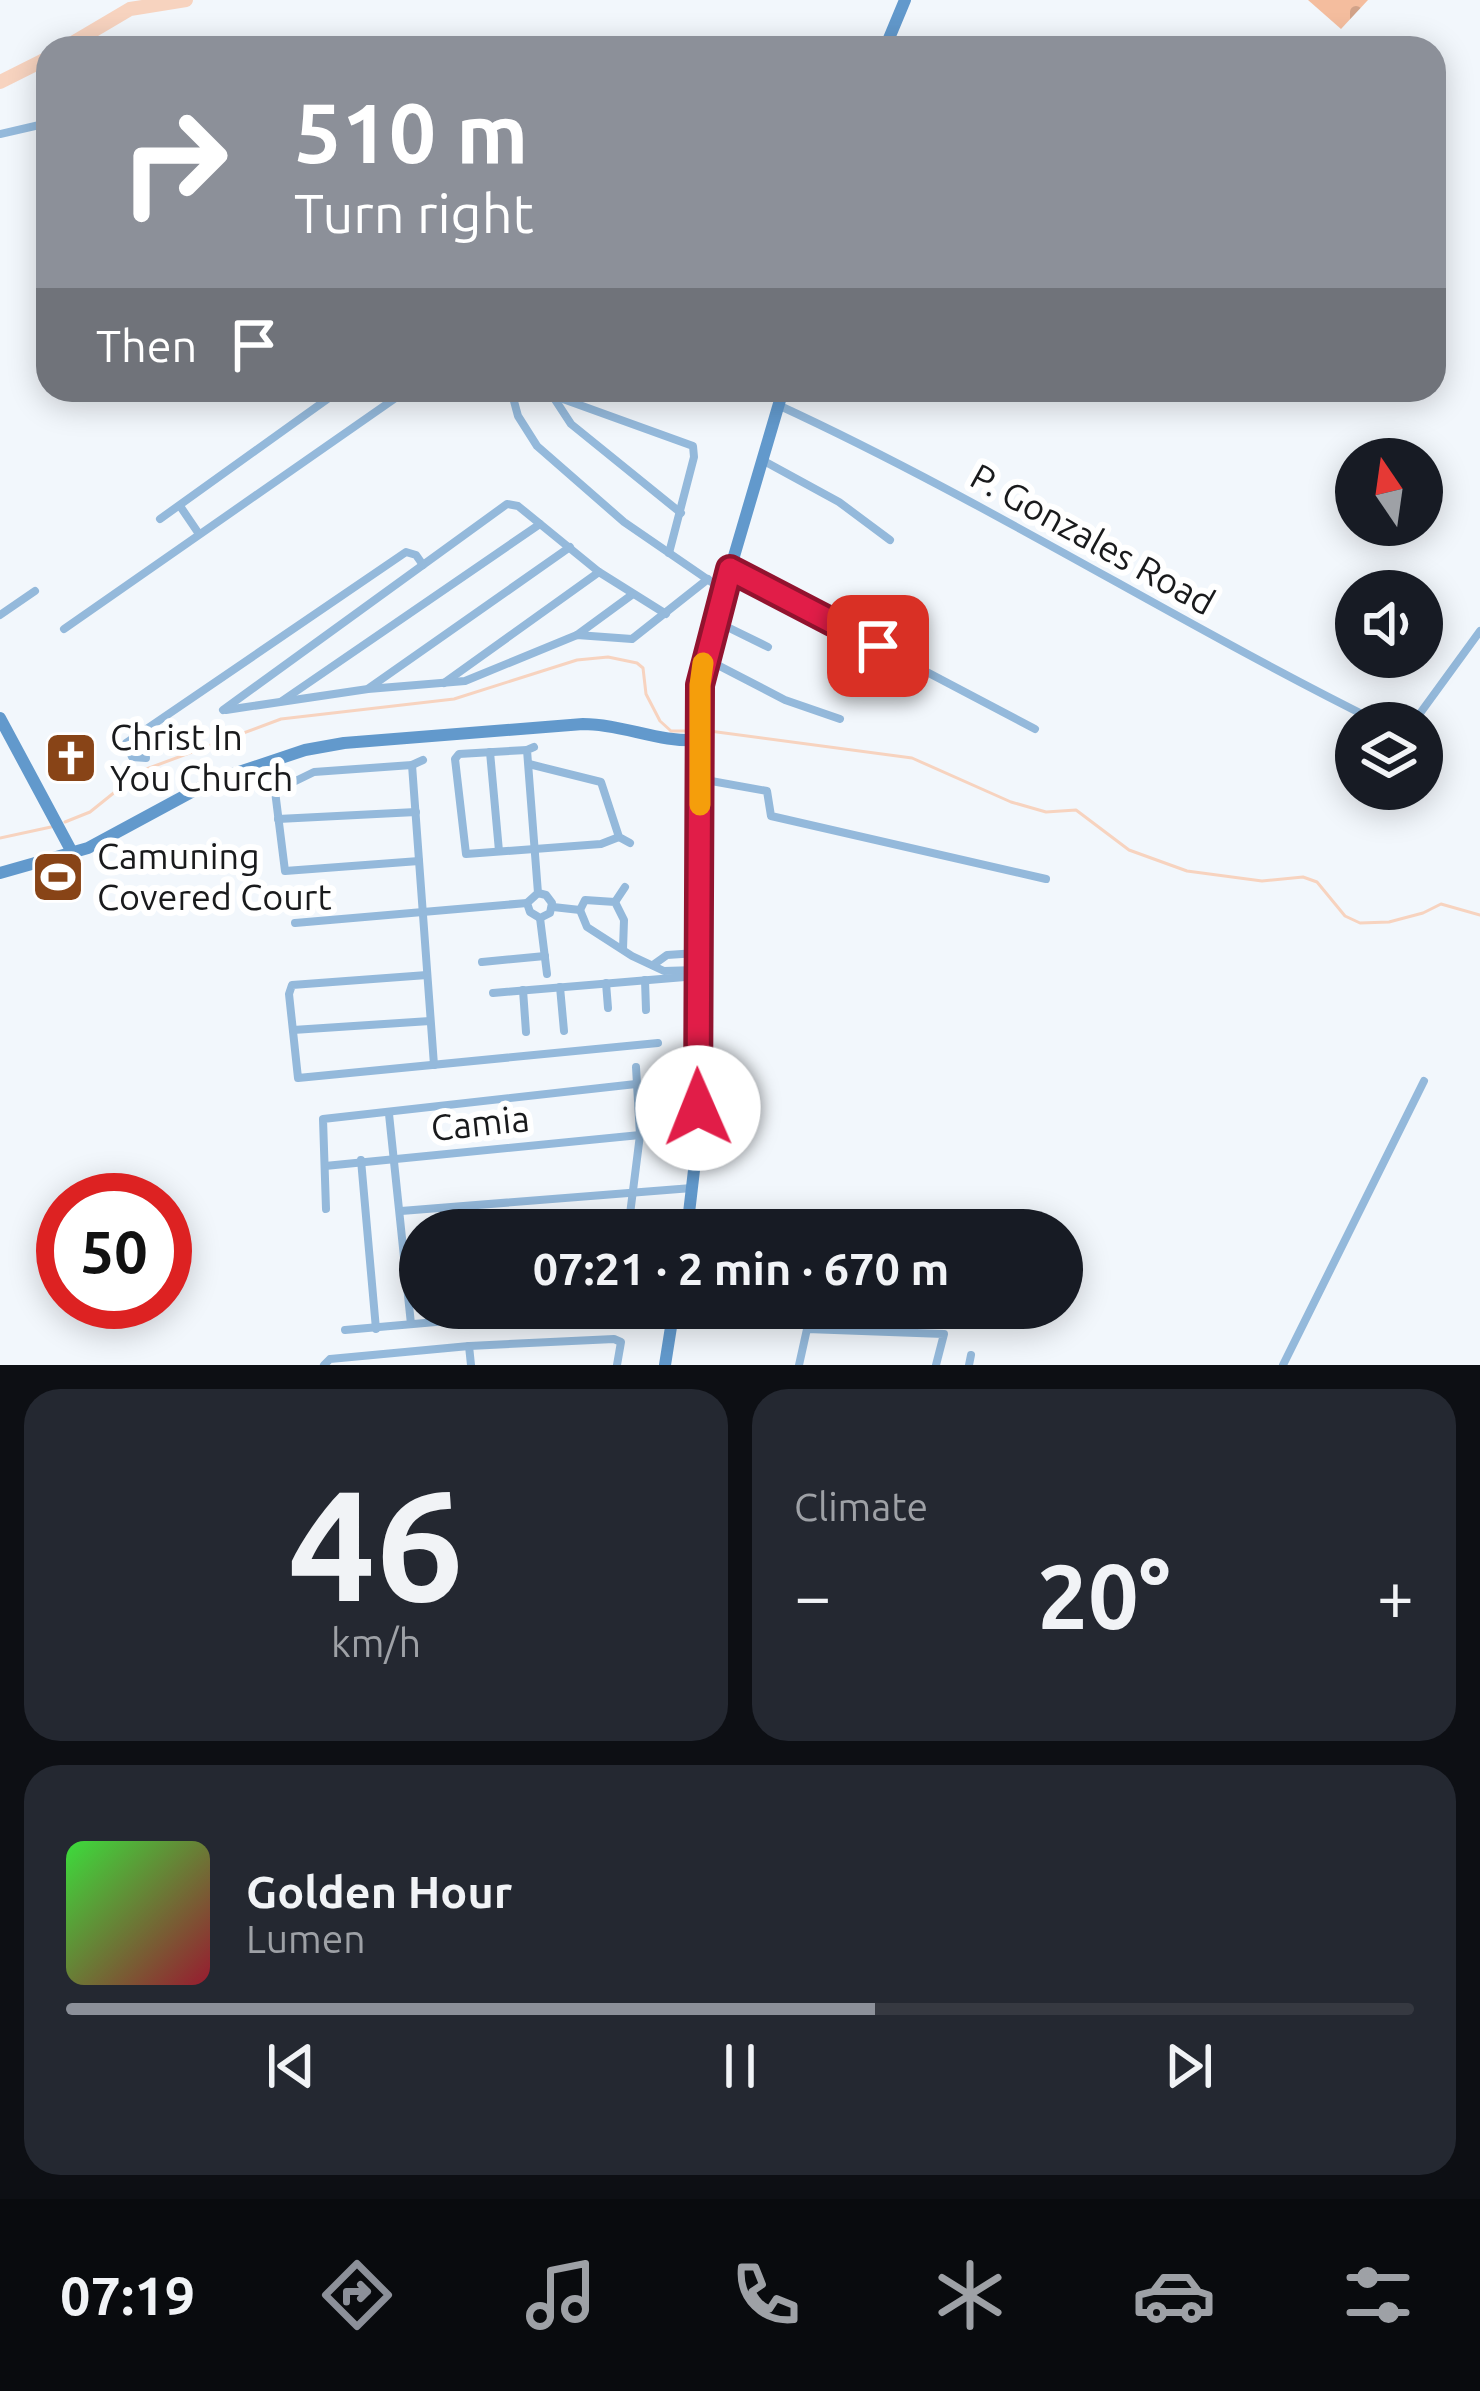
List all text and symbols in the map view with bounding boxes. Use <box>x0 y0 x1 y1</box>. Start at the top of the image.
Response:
icon: right <box>96 84 252 240</box>
text: 510 m <box>294 85 528 179</box>
text: Turn right <box>294 183 534 243</box>
icon: arrive <box>221 312 287 378</box>
text: Then <box>96 320 197 371</box>
north arrow <box>1335 438 1443 546</box>
map controls <box>1335 438 1443 810</box>
street label: P. Gonzales Road <box>964 455 1222 623</box>
button: sound <box>1335 570 1443 678</box>
pin <box>827 595 929 697</box>
icon: arrive <box>845 613 911 679</box>
button: layers <box>1335 702 1443 810</box>
place label: Christ In You Church <box>110 716 293 798</box>
church icon: Christ In You Church <box>43 730 99 786</box>
place label: Camuning Covered Court <box>97 835 332 917</box>
sports icon: Camuning Covered Court <box>30 849 86 905</box>
position arrow <box>635 1045 761 1171</box>
street label: Camia <box>429 1097 531 1148</box>
speed limit sign: 50 <box>36 1173 192 1329</box>
text: 07:21 · 2 min · 670 m <box>533 1243 949 1294</box>
text: 46 <box>288 1456 464 1630</box>
text: Climate <box>794 1485 928 1528</box>
text: 20° <box>1037 1545 1171 1646</box>
text: − <box>794 1558 831 1632</box>
text: + <box>1377 1558 1414 1632</box>
text: km/h <box>331 1621 421 1664</box>
text: Golden Hour <box>246 1866 512 1917</box>
text: Lumen <box>246 1917 366 1960</box>
icon: previous <box>258 2033 324 2099</box>
icon: pause <box>707 2033 773 2099</box>
icon: next <box>1156 2033 1222 2099</box>
icon: directions <box>315 2253 399 2337</box>
icon: music <box>519 2253 603 2337</box>
icon: phone <box>724 2253 808 2337</box>
icon: climate <box>928 2253 1012 2337</box>
icon: car <box>1132 2253 1216 2337</box>
icon: filters <box>1336 2253 1420 2337</box>
text: 07:19 <box>60 2265 195 2325</box>

